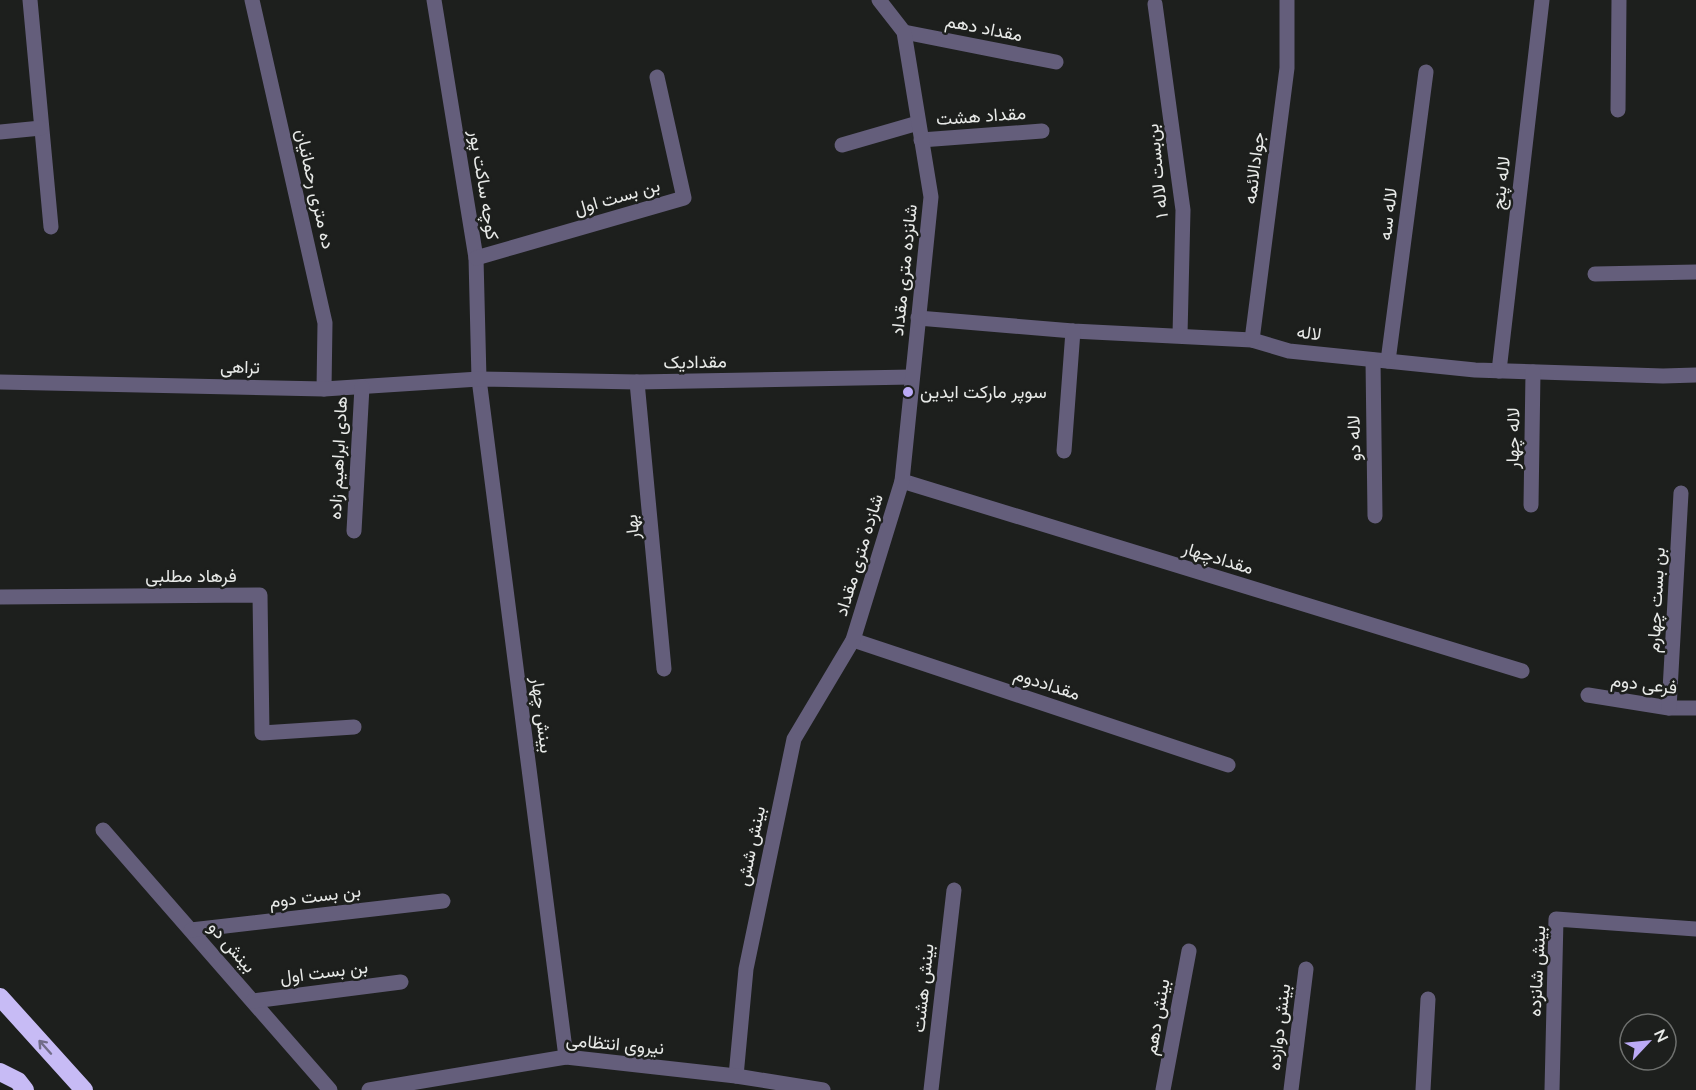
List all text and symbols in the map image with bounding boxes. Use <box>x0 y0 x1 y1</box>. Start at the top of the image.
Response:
street label: مقداد دهم <box>943 9 1025 47</box>
street label: مقداد هشت <box>935 101 1027 131</box>
street label: بن‌بست لاله ۱ <box>1140 123 1174 219</box>
street label: ده متری رحمانیان <box>290 127 340 251</box>
street label: کوچه ساکت پور <box>463 127 505 242</box>
street label: جوادالائمه <box>1238 131 1270 205</box>
street label: لاله پنج <box>1486 155 1516 211</box>
street label: بن بست اول <box>571 173 663 221</box>
street label: لاله سه <box>1373 186 1403 242</box>
street label: شانزده متری مقداد <box>885 203 923 337</box>
street label: لاله <box>1295 320 1323 346</box>
street label: مقدادیک <box>663 349 727 375</box>
street label: تراهی <box>220 355 260 379</box>
place label: سوپر مارکت ایدین <box>920 380 1047 404</box>
marker: سوپر مارکت ایدین <box>901 385 915 399</box>
street label: هادی ابراهیم زاده <box>323 396 353 520</box>
street label: لاله چهار <box>1500 407 1526 470</box>
street label: لاله دو <box>1342 415 1366 461</box>
street label: شازده متری مقداد <box>829 491 889 619</box>
street label: بهار <box>619 513 645 542</box>
street label: مقدادچهار <box>1179 536 1256 580</box>
street label: بن بست چهارم <box>1641 546 1671 654</box>
street label: فرهاد مطلبی <box>145 564 237 588</box>
street label: مقداددوم <box>1011 662 1083 706</box>
street label: فرعی دوم <box>1609 668 1679 700</box>
street label: بینش چهار <box>525 674 559 755</box>
street label: بینش شش <box>731 804 771 888</box>
street label: بن بست دوم <box>268 878 362 914</box>
street label: بینش دو <box>203 916 261 978</box>
street label: بینش شانزده <box>1523 925 1551 1017</box>
street label: بینش هشت <box>906 942 940 1034</box>
street label: بن بست اول <box>279 955 369 989</box>
street label: بینش دهم <box>1138 977 1176 1057</box>
street label: بینش دوازده <box>1262 982 1296 1072</box>
north arrow <box>1618 1012 1678 1072</box>
text: N <box>1648 1026 1673 1046</box>
street label: نیروی انتظامی <box>565 1028 665 1060</box>
one-way arrow <box>38 1039 52 1054</box>

